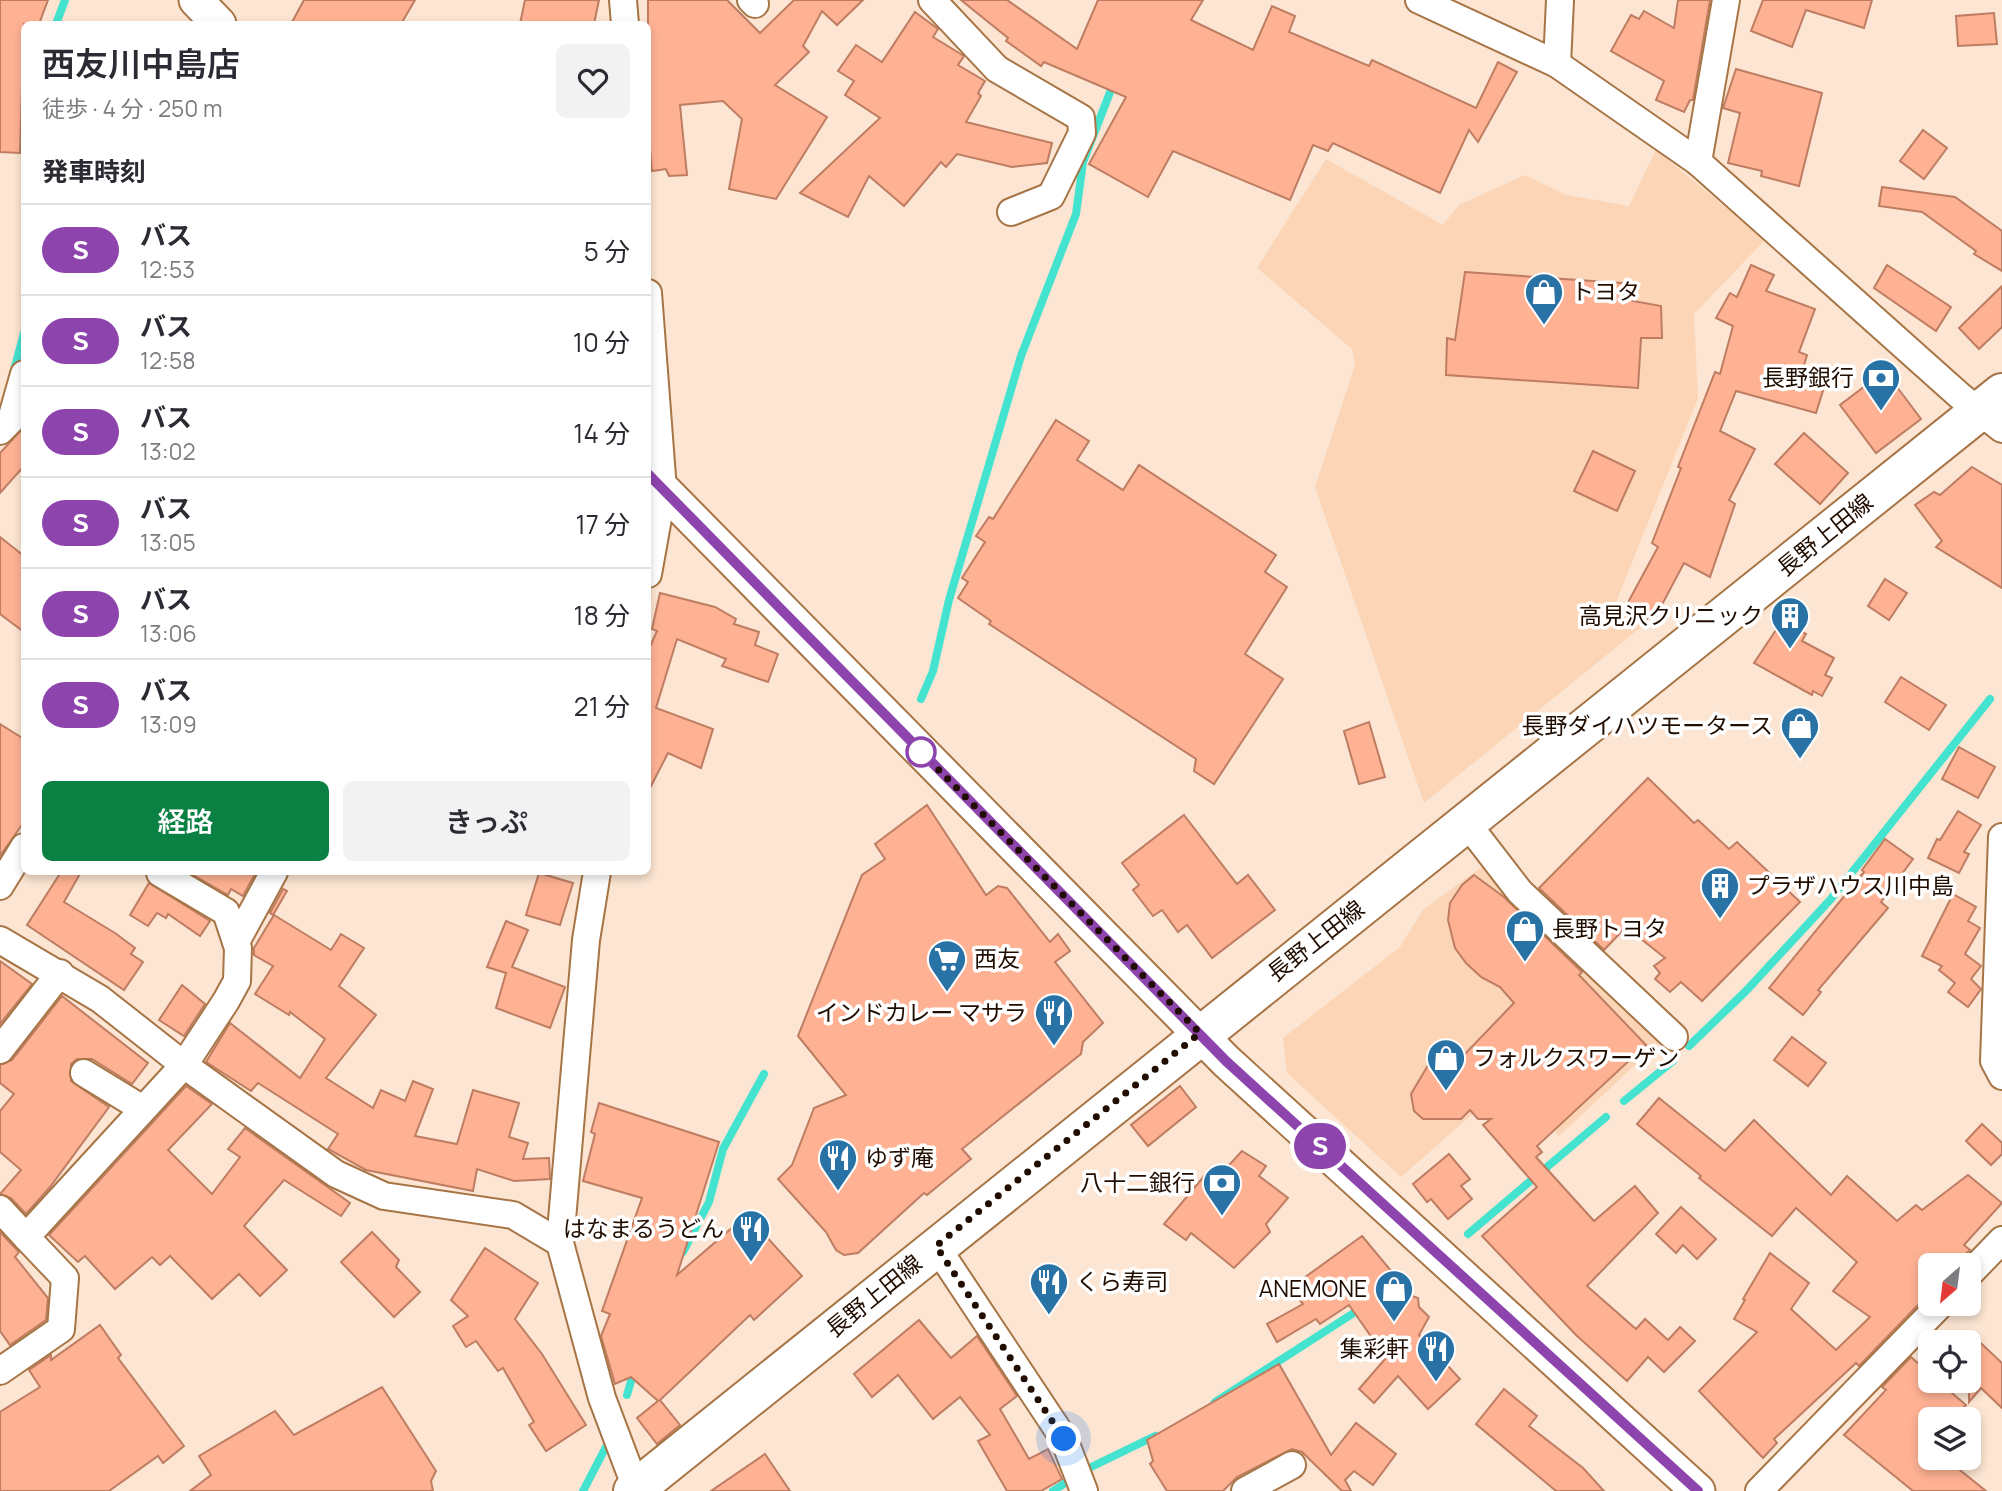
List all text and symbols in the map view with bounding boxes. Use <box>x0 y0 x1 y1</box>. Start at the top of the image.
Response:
text: 西友川中島店 <box>42 41 240 86</box>
button: heart <box>556 44 630 118</box>
text: 徒歩 · 4 分 · 250 m <box>42 92 223 124</box>
text: 発車時刻 <box>42 153 146 189</box>
text: バス <box>140 217 192 253</box>
text: Ｓ <box>69 233 93 266</box>
text: 5 分 <box>584 233 630 269</box>
text: 12:53 <box>140 253 195 285</box>
shop icon: トヨタ <box>1523 271 1565 326</box>
place label: トヨタ <box>1571 275 1640 307</box>
text: バス <box>140 308 192 344</box>
text: Ｓ <box>69 324 93 357</box>
text: 10 分 <box>573 324 630 360</box>
text: 12:58 <box>140 344 196 376</box>
bank icon: 長野銀行 <box>1860 357 1902 412</box>
place label: 長野銀行 <box>1762 361 1854 393</box>
text: バス <box>140 399 192 435</box>
text: Ｓ <box>69 415 93 448</box>
text: 14 分 <box>573 415 630 451</box>
text: 13:02 <box>140 435 196 467</box>
street label: 長野上田線 <box>1770 486 1879 583</box>
text: バス <box>140 490 192 526</box>
text: Ｓ <box>69 506 93 539</box>
text: 17 分 <box>576 506 630 542</box>
text: 13:05 <box>140 526 196 558</box>
text: バス <box>140 581 192 617</box>
building icon: 高見沢クリニック <box>1769 595 1811 650</box>
text: Ｓ <box>69 597 93 630</box>
text: 18 分 <box>574 597 630 633</box>
place label: 高見沢クリニック <box>1579 599 1763 631</box>
text: 13:06 <box>140 617 197 649</box>
text: バス <box>140 672 192 708</box>
text: Ｓ <box>69 688 93 721</box>
text: 21 分 <box>574 688 630 724</box>
shop icon: 長野ダイハツモータース <box>1779 705 1821 760</box>
text: 13:09 <box>140 708 197 740</box>
place label: 長野ダイハツモータース <box>1522 709 1773 741</box>
unlabelled marker <box>906 737 936 767</box>
button: 経路 <box>42 781 329 861</box>
button: きっぷ <box>343 781 630 861</box>
building icon: プラザハウス川中島 <box>1699 865 1741 920</box>
place label: プラザハウス川中島 <box>1747 869 1954 901</box>
street label: 長野上田線 <box>1260 892 1371 988</box>
shop icon: 長野トヨタ <box>1504 908 1546 963</box>
place label: 長野トヨタ <box>1552 912 1667 944</box>
supermarket icon: 西友 <box>926 938 968 993</box>
place label: 西友 <box>974 942 1020 974</box>
restaurant icon: インドカレー マサラ <box>1033 992 1075 1047</box>
place label: インドカレー マサラ <box>815 996 1027 1028</box>
shop icon: フォルクスワーゲン <box>1425 1037 1467 1092</box>
place label: フォルクスワーゲン <box>1473 1041 1679 1073</box>
line badge: Ｓ <box>1297 1123 1343 1169</box>
text: Ｓ <box>1308 1129 1332 1162</box>
restaurant icon: ゆず庵 <box>817 1137 859 1192</box>
place label: ゆず庵 <box>865 1141 934 1173</box>
bank icon: 八十二銀行 <box>1201 1162 1243 1217</box>
place label: 八十二銀行 <box>1080 1166 1195 1198</box>
restaurant icon: はなまるうどん <box>730 1208 772 1263</box>
place label: はなまるうどん <box>563 1212 724 1244</box>
street label: 長野上田線 <box>819 1247 928 1344</box>
north arrow <box>1918 1253 1981 1316</box>
map controls <box>1918 1253 1981 1470</box>
restaurant icon: くら寿司 <box>1028 1261 1070 1316</box>
place label: くら寿司 <box>1076 1265 1168 1297</box>
shop icon: ANEMONE <box>1373 1268 1415 1323</box>
place label: ANEMONE <box>1259 1272 1367 1304</box>
restaurant icon: 集彩軒 <box>1415 1328 1457 1383</box>
button: locate <box>1918 1330 1981 1393</box>
place label: 集彩軒 <box>1340 1332 1409 1364</box>
button: layers <box>1918 1407 1981 1470</box>
your location <box>1046 1421 1081 1456</box>

